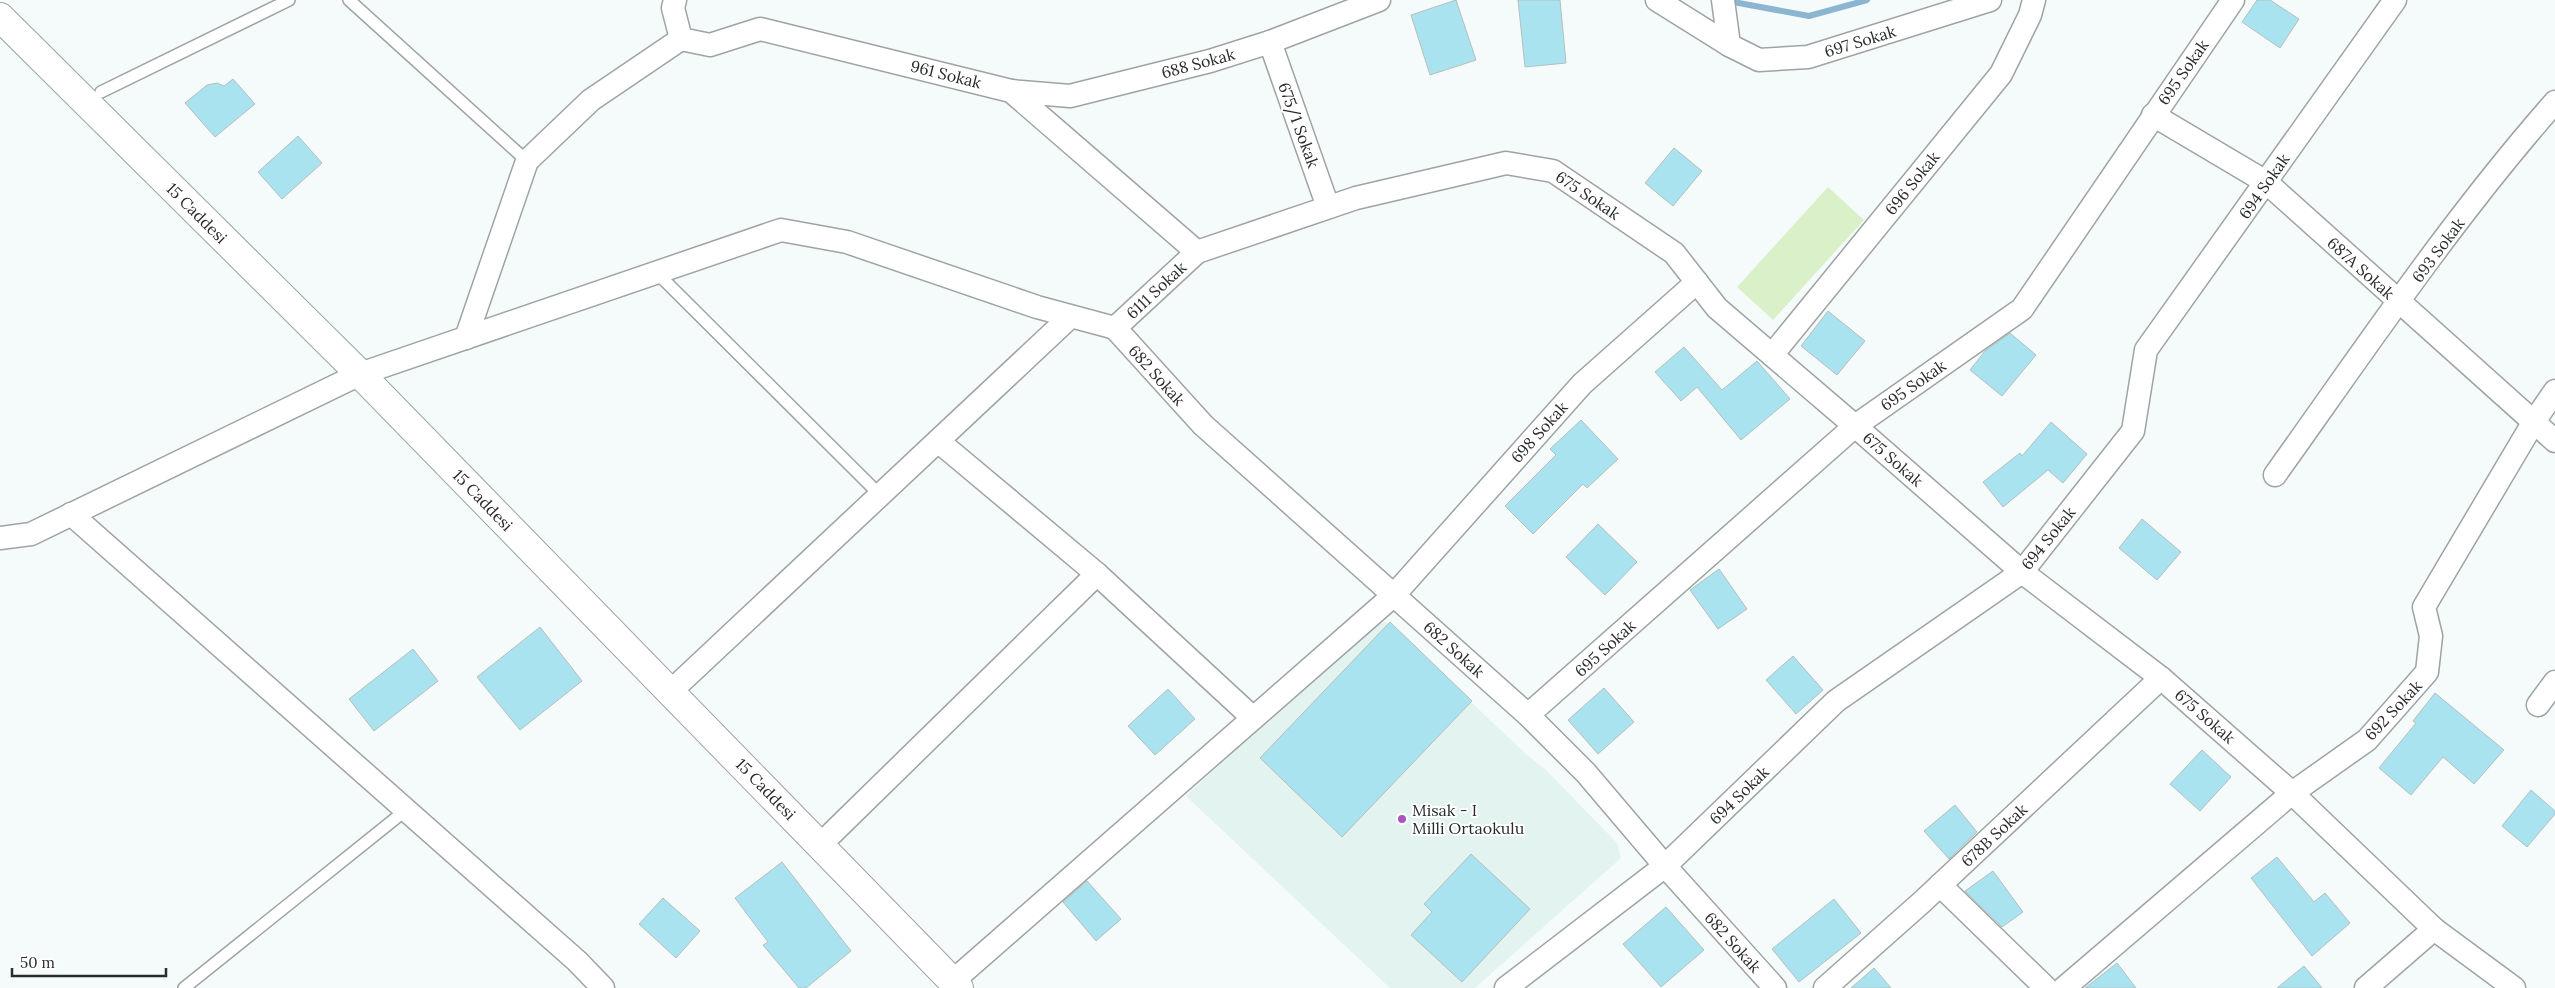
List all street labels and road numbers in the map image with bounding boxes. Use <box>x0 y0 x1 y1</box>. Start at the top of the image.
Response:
street label: 697 Sokak <box>1822 21 1898 61</box>
street label: 695 Sokak <box>2153 35 2213 109</box>
street label: 688 Sokak <box>1159 43 1237 82</box>
street label: 961 Sokak <box>908 56 984 93</box>
street label: 675/1 Sokak <box>1273 79 1324 171</box>
street label: 696 Sokak <box>1880 147 1944 219</box>
street label: 694 Sokak <box>2234 149 2294 223</box>
street label: 675 Sokak <box>1552 166 1624 224</box>
street label: 15 Caddesi <box>162 178 232 248</box>
street label: 693 Sokak <box>2407 214 2469 286</box>
street label: 687A Sokak <box>2323 233 2399 304</box>
street label: 6111 Sokak <box>1122 257 1190 323</box>
street label: 682 Sokak <box>1125 340 1190 410</box>
street label: 695 Sokak <box>1876 355 1950 415</box>
street label: 698 Sokak <box>1506 397 1572 467</box>
street label: 675 Sokak <box>1859 427 1928 491</box>
street label: 15 Caddesi <box>449 465 517 535</box>
street label: 694 Sokak <box>2017 502 2080 574</box>
street label: 695 Sokak <box>1570 615 1640 681</box>
street label: 682 Sokak <box>1419 617 1489 682</box>
street label: 692 Sokak <box>2360 675 2426 744</box>
street label: 675 Sokak <box>2171 684 2240 748</box>
street label: 15 Caddesi <box>732 754 800 824</box>
street label: 694 Sokak <box>1705 761 1773 828</box>
street label: 678B Sokak <box>1957 799 2032 871</box>
street label: 682 Sokak <box>1701 907 1766 977</box>

